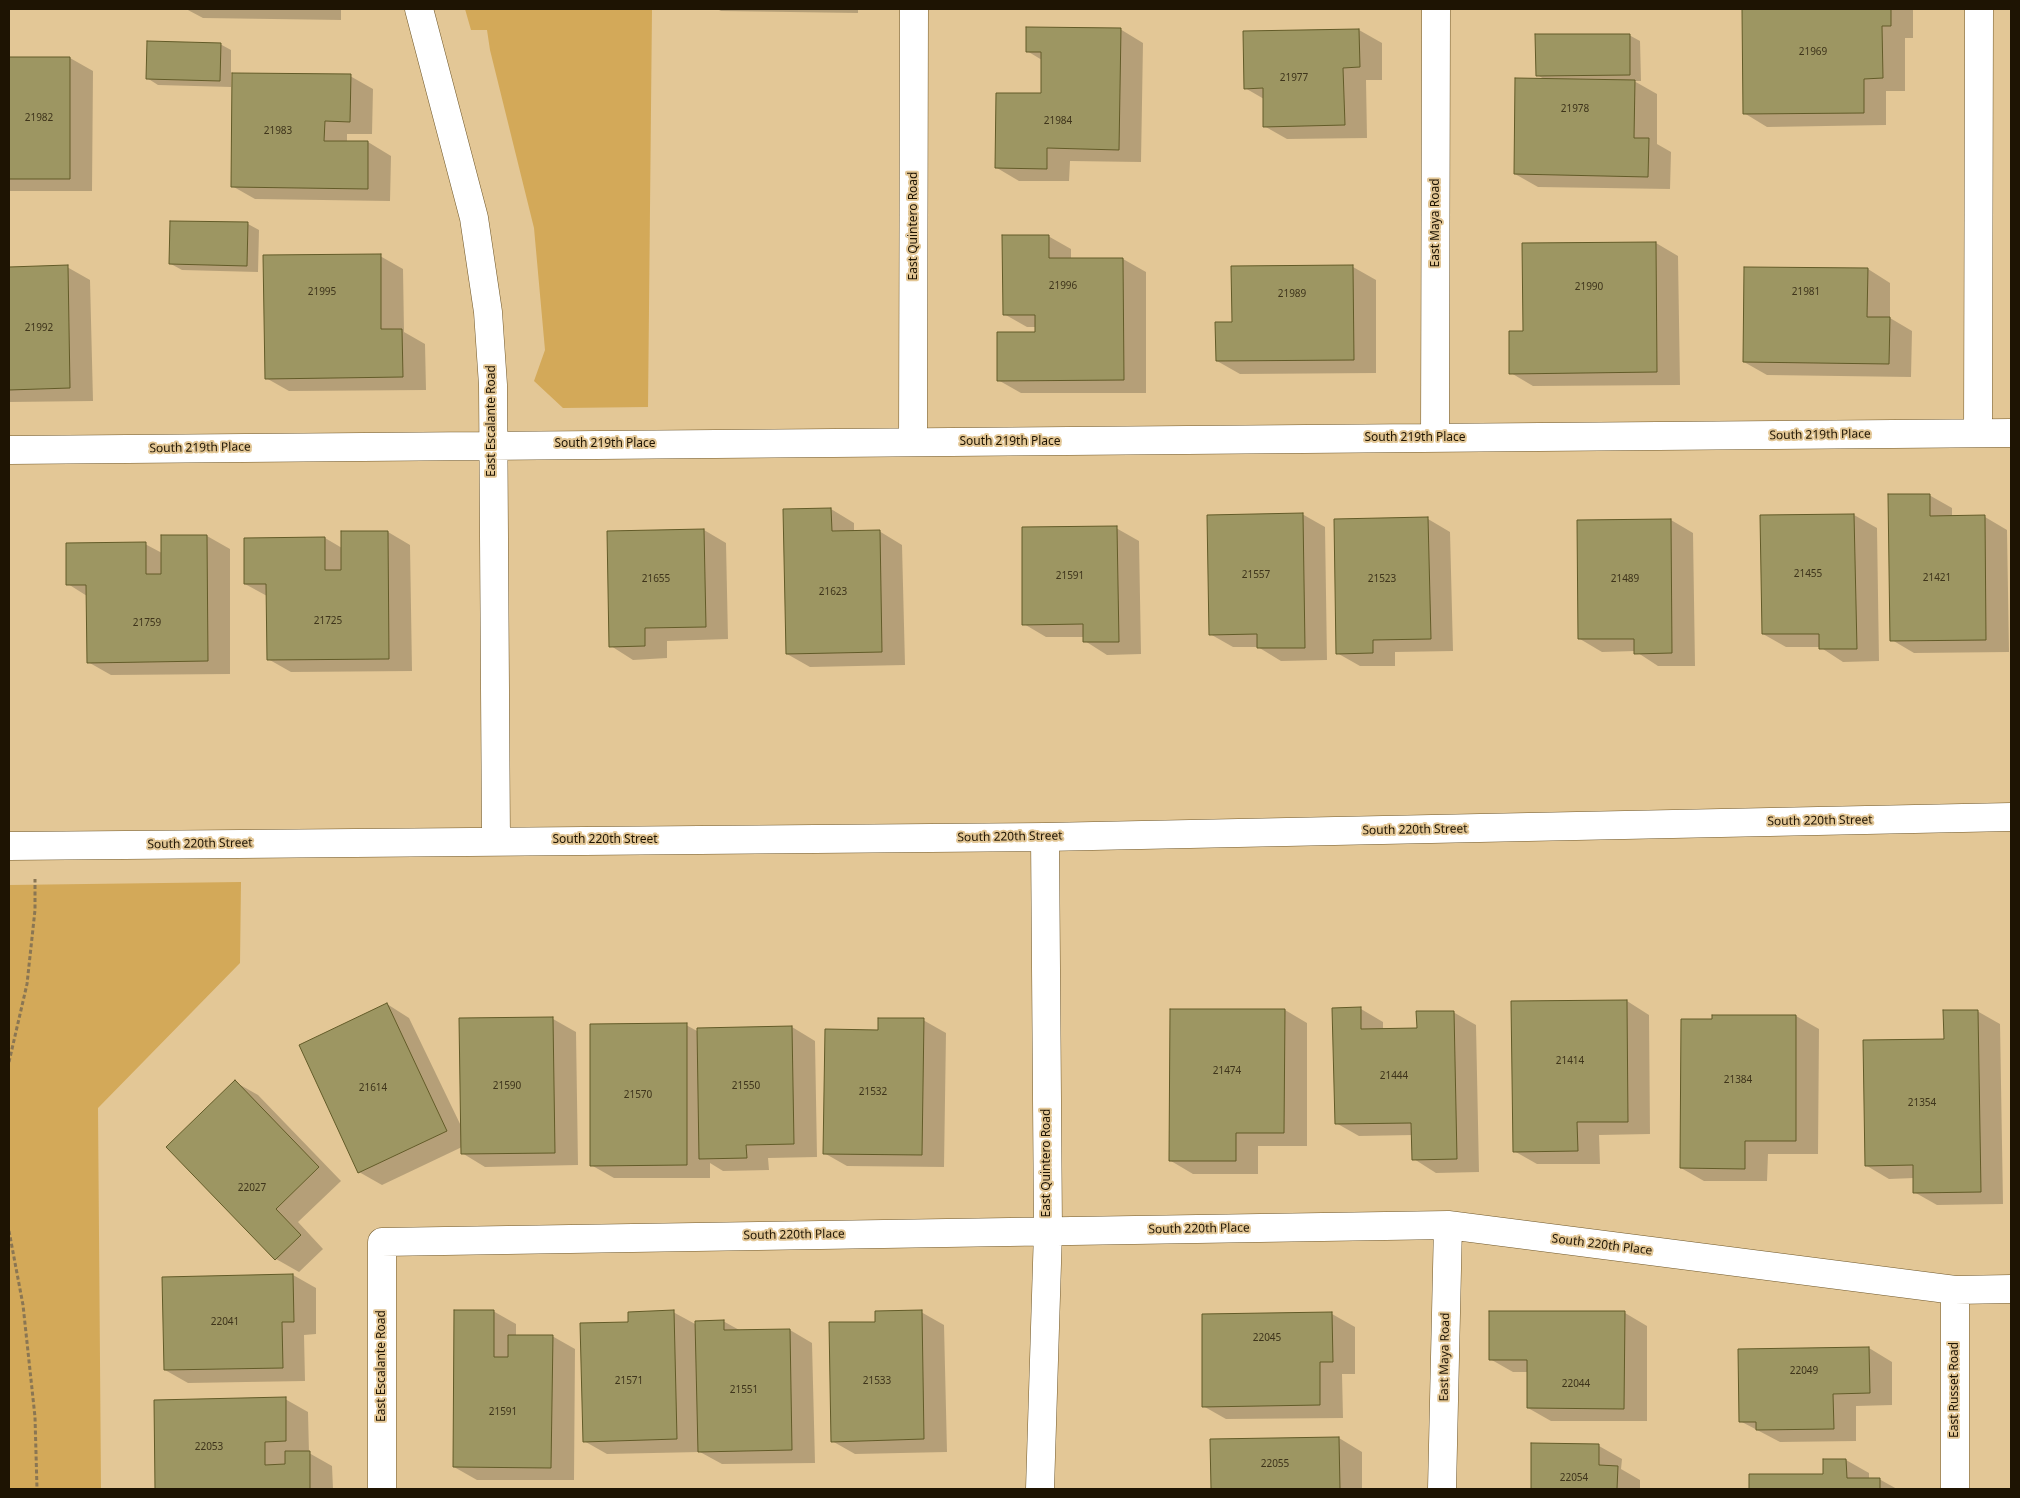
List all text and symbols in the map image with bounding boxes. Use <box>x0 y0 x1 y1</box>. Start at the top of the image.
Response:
house number: 21969 <box>1799 46 1827 58</box>
house number: 21977 <box>1280 72 1308 84</box>
house number: 21978 <box>1561 103 1589 115</box>
house number: 21982 <box>25 112 53 124</box>
house number: 21984 <box>1044 115 1072 127</box>
house number: 21983 <box>264 125 292 137</box>
street label: East Quintero Road <box>907 172 921 280</box>
street label: East Maya Road <box>1429 178 1443 268</box>
house number: 21996 <box>1049 280 1077 292</box>
house number: 21990 <box>1575 281 1603 293</box>
house number: 21995 <box>308 286 336 298</box>
house number: 21981 <box>1792 286 1820 298</box>
house number: 21989 <box>1278 288 1306 300</box>
house number: 21992 <box>25 322 53 334</box>
street label: East Escalante Road <box>485 365 499 477</box>
street label: South 219th Place <box>1769 427 1871 443</box>
street label: South 219th Place <box>1364 431 1466 445</box>
street label: South 219th Place <box>959 435 1061 449</box>
street label: South 219th Place <box>554 437 656 451</box>
street label: South 219th Place <box>149 440 251 456</box>
house number: 21455 <box>1794 568 1822 580</box>
house number: 21557 <box>1242 569 1270 581</box>
house number: 21591 <box>1056 570 1084 582</box>
house number: 21421 <box>1923 572 1951 584</box>
house number: 21655 <box>642 573 670 585</box>
house number: 21523 <box>1368 573 1396 585</box>
house number: 21489 <box>1611 573 1639 585</box>
house number: 21623 <box>819 586 847 598</box>
house number: 21725 <box>314 615 342 627</box>
house number: 21759 <box>133 617 161 629</box>
street label: South 220th Street <box>1767 813 1873 829</box>
street label: South 220th Street <box>1362 822 1468 838</box>
street label: South 220th Street <box>957 829 1063 845</box>
street label: South 220th Street <box>552 833 658 847</box>
street label: South 220th Street <box>147 836 253 852</box>
house number: 21414 <box>1556 1055 1584 1067</box>
house number: 21474 <box>1213 1065 1241 1077</box>
house number: 21444 <box>1380 1070 1408 1082</box>
house number: 21384 <box>1724 1074 1752 1086</box>
house number: 21590 <box>493 1080 521 1092</box>
house number: 21550 <box>732 1080 760 1092</box>
house number: 21614 <box>359 1082 387 1094</box>
house number: 21532 <box>859 1086 887 1098</box>
house number: 21570 <box>624 1089 652 1101</box>
house number: 21354 <box>1908 1097 1936 1109</box>
street label: East Quintero Road <box>1040 1109 1054 1217</box>
house number: 22027 <box>238 1182 266 1194</box>
street label: South 220th Place <box>1148 1221 1250 1237</box>
street label: South 220th Place <box>743 1227 845 1243</box>
street label: South 220th Place <box>1551 1232 1653 1258</box>
street label: East Escalante Road <box>375 1310 389 1422</box>
street label: East Maya Road <box>1437 1312 1453 1402</box>
house number: 22041 <box>211 1316 239 1328</box>
house number: 22045 <box>1253 1332 1281 1344</box>
street label: East Russet Road <box>1948 1342 1962 1438</box>
house number: 22049 <box>1790 1365 1818 1377</box>
house number: 21571 <box>615 1375 643 1387</box>
house number: 21533 <box>863 1375 891 1387</box>
house number: 22044 <box>1562 1378 1590 1390</box>
house number: 21551 <box>730 1384 758 1396</box>
house number: 21591 <box>489 1406 517 1418</box>
house number: 22053 <box>195 1441 223 1453</box>
house number: 22055 <box>1261 1458 1289 1470</box>
house number: 22054 <box>1560 1472 1588 1484</box>

